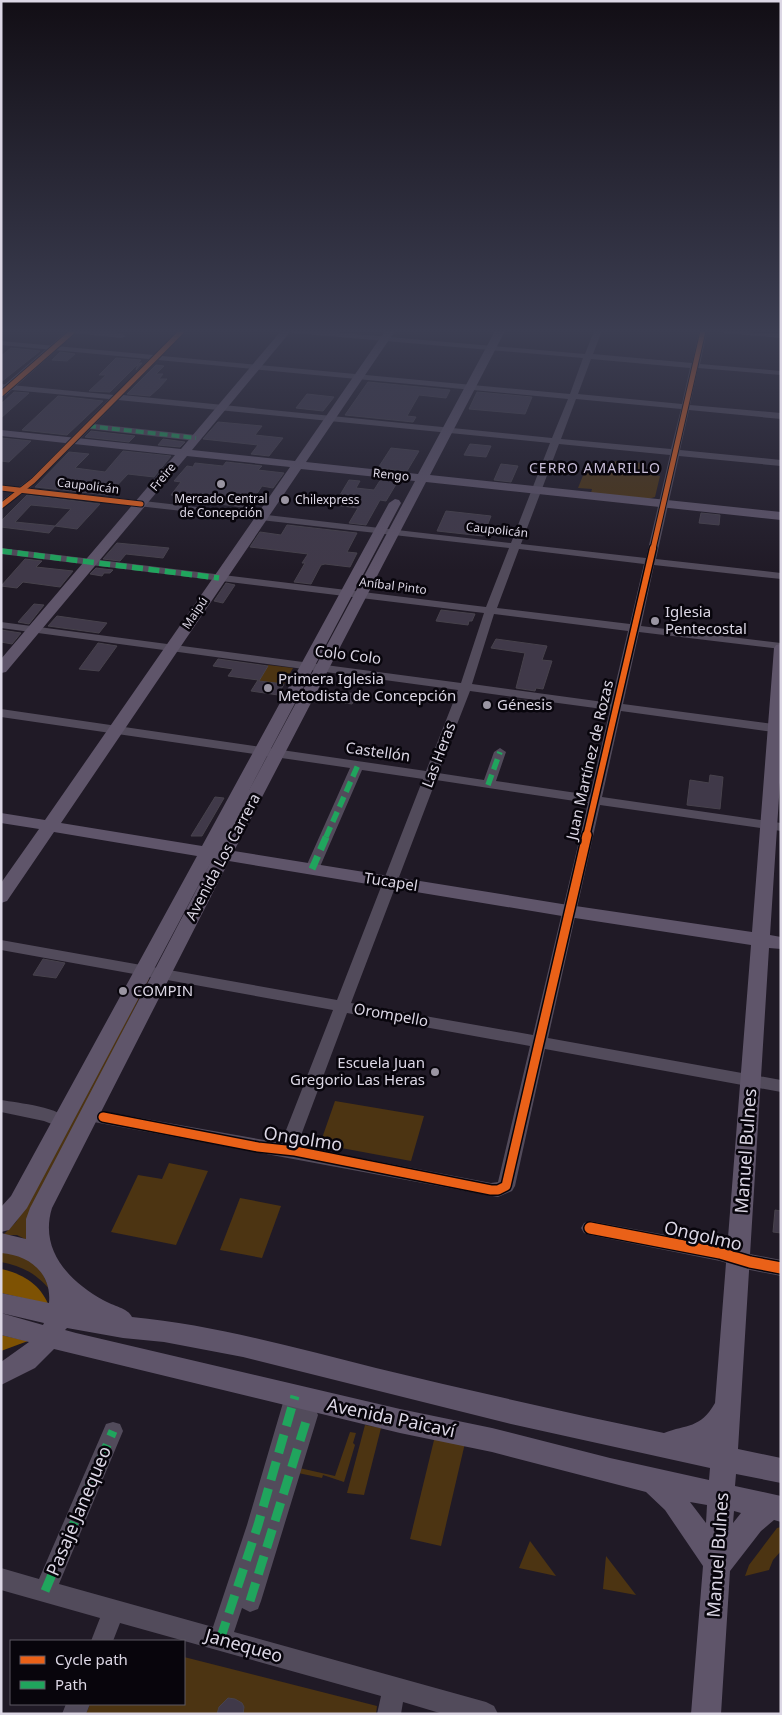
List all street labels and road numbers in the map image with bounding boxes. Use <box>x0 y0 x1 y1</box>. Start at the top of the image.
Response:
street label: Freire <box>146 459 180 495</box>
street label: Rengo <box>372 464 410 485</box>
street label: Caupolicán <box>56 473 120 498</box>
street label: Caupolicán <box>465 518 529 541</box>
street label: Aníbal Pinto <box>358 573 428 598</box>
street label: Maipú <box>178 593 212 632</box>
street label: Colo Colo <box>314 640 383 668</box>
street label: Juan Martínez de Rozas <box>560 678 617 844</box>
street label: Las Heras <box>416 719 460 790</box>
street label: Castellón <box>345 737 412 765</box>
street label: Avenida Los Carrera <box>180 790 264 924</box>
street label: Tucapel <box>363 867 419 895</box>
street label: Orompello <box>352 998 430 1030</box>
street label: Manuel Bulnes <box>729 1087 761 1214</box>
street label: Ongolmo <box>262 1120 344 1156</box>
street label: Ongolmo <box>662 1214 745 1256</box>
street label: Avenida Paicaví <box>325 1392 458 1442</box>
street label: Pasaje Janequeo <box>40 1442 116 1579</box>
street label: Manuel Bulnes <box>701 1491 733 1618</box>
street label: Janequeo <box>201 1622 286 1668</box>

